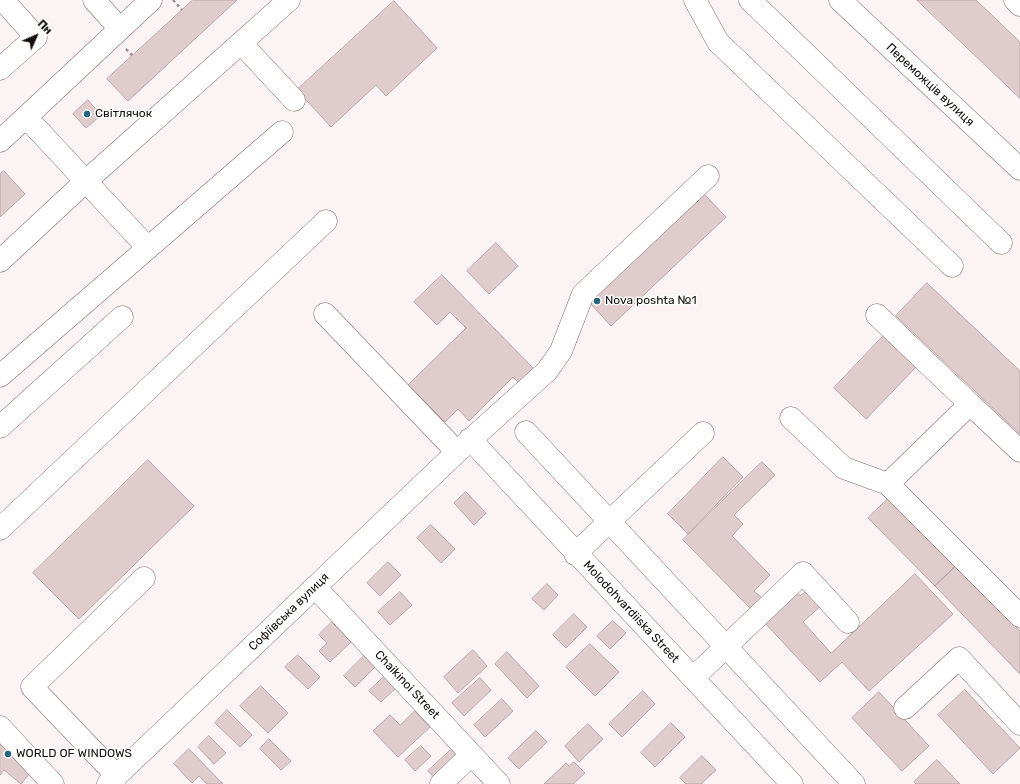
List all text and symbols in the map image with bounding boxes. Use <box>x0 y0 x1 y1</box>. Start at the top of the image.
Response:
north arrow <box>16 16 56 56</box>
text: Пн <box>35 17 55 37</box>
street label: Переможців вулиця <box>883 41 977 129</box>
place label: Світлячок <box>95 107 152 121</box>
marker: Світлячок <box>82 109 92 119</box>
place label: Nova poshta №1 <box>605 294 697 308</box>
marker: Nova poshta №1 <box>592 296 602 306</box>
street label: Molodohvardiiska Street <box>580 558 682 666</box>
street label: Софіївська вулиця <box>246 570 332 654</box>
street label: Chaikinoi Street <box>372 648 442 722</box>
place label: WORLD OF WINDOWS <box>16 747 132 761</box>
marker: WORLD OF WINDOWS <box>3 749 13 759</box>

